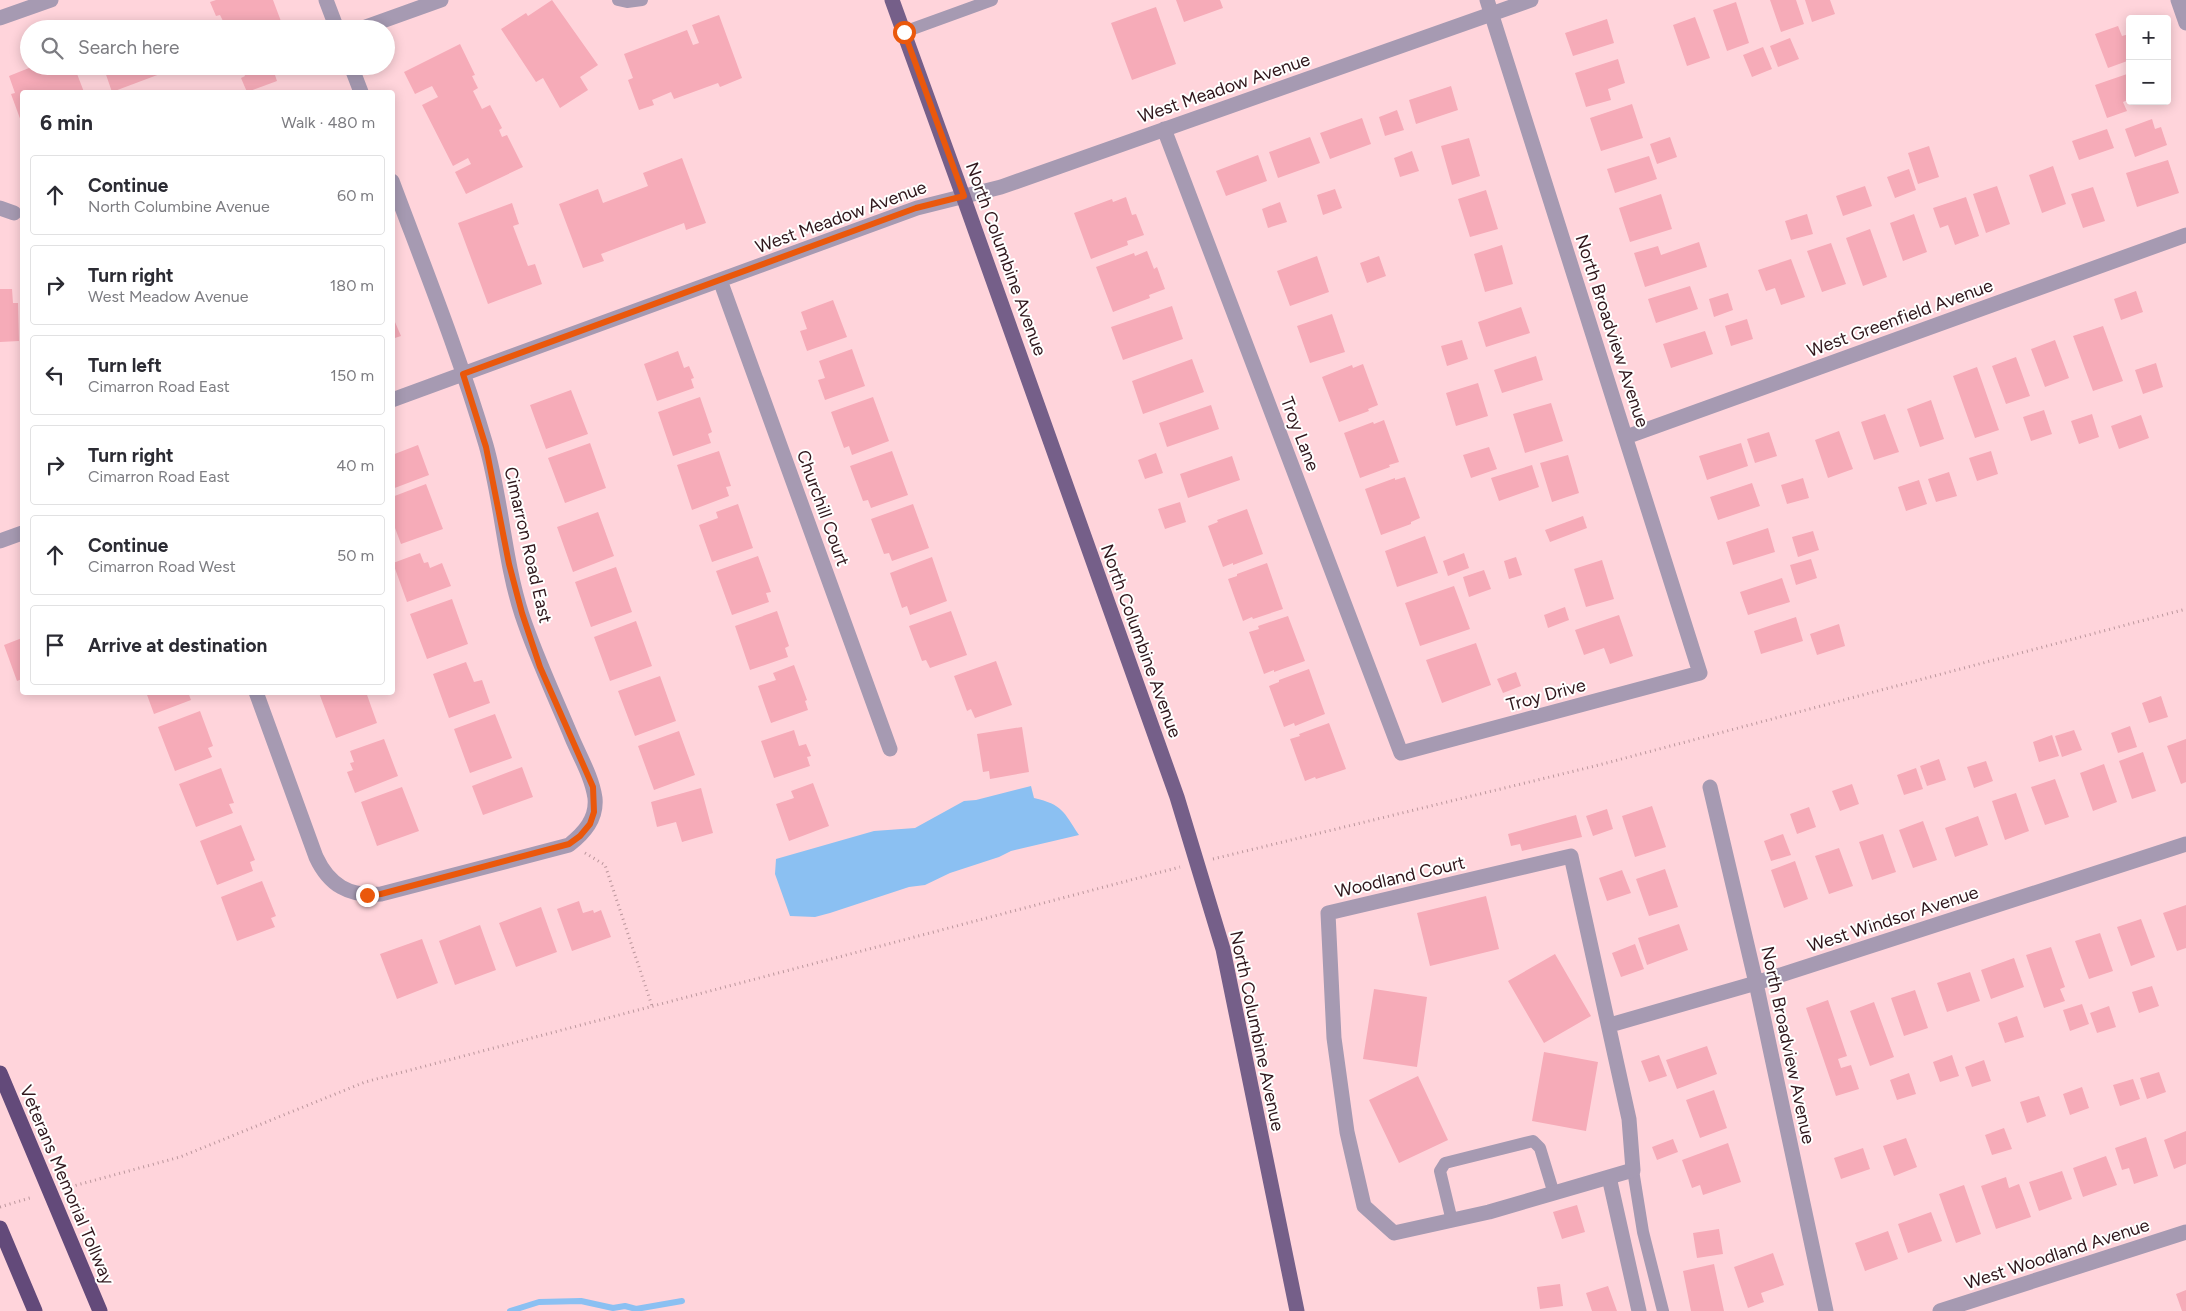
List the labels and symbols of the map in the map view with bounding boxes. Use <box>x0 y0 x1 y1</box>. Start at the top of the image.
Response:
route start <box>893 21 916 44</box>
street label: West Meadow Avenue <box>1135 48 1313 128</box>
street label: North Columbine Avenue <box>961 159 1051 359</box>
street label: West Meadow Avenue <box>752 176 930 258</box>
street label: North Broadview Avenue <box>1570 232 1654 430</box>
street label: West Greenfield Avenue <box>1804 274 1996 362</box>
street label: Troy Lane <box>1276 394 1324 474</box>
street label: Churchill Court <box>792 447 854 569</box>
street label: Cimarron Road East <box>499 465 557 625</box>
street label: North Columbine Avenue <box>1096 541 1186 741</box>
street label: Troy Drive <box>1504 674 1588 716</box>
street label: Woodland Court <box>1333 851 1467 903</box>
street label: West Windsor Avenue <box>1805 881 1981 957</box>
route end <box>356 884 379 907</box>
street label: North Columbine Avenue <box>1225 929 1289 1133</box>
street label: North Broadview Avenue <box>1756 944 1820 1146</box>
street label: Veterans Memorial Tollway <box>15 1082 119 1289</box>
street label: West Woodland Avenue <box>1962 1214 2152 1294</box>

